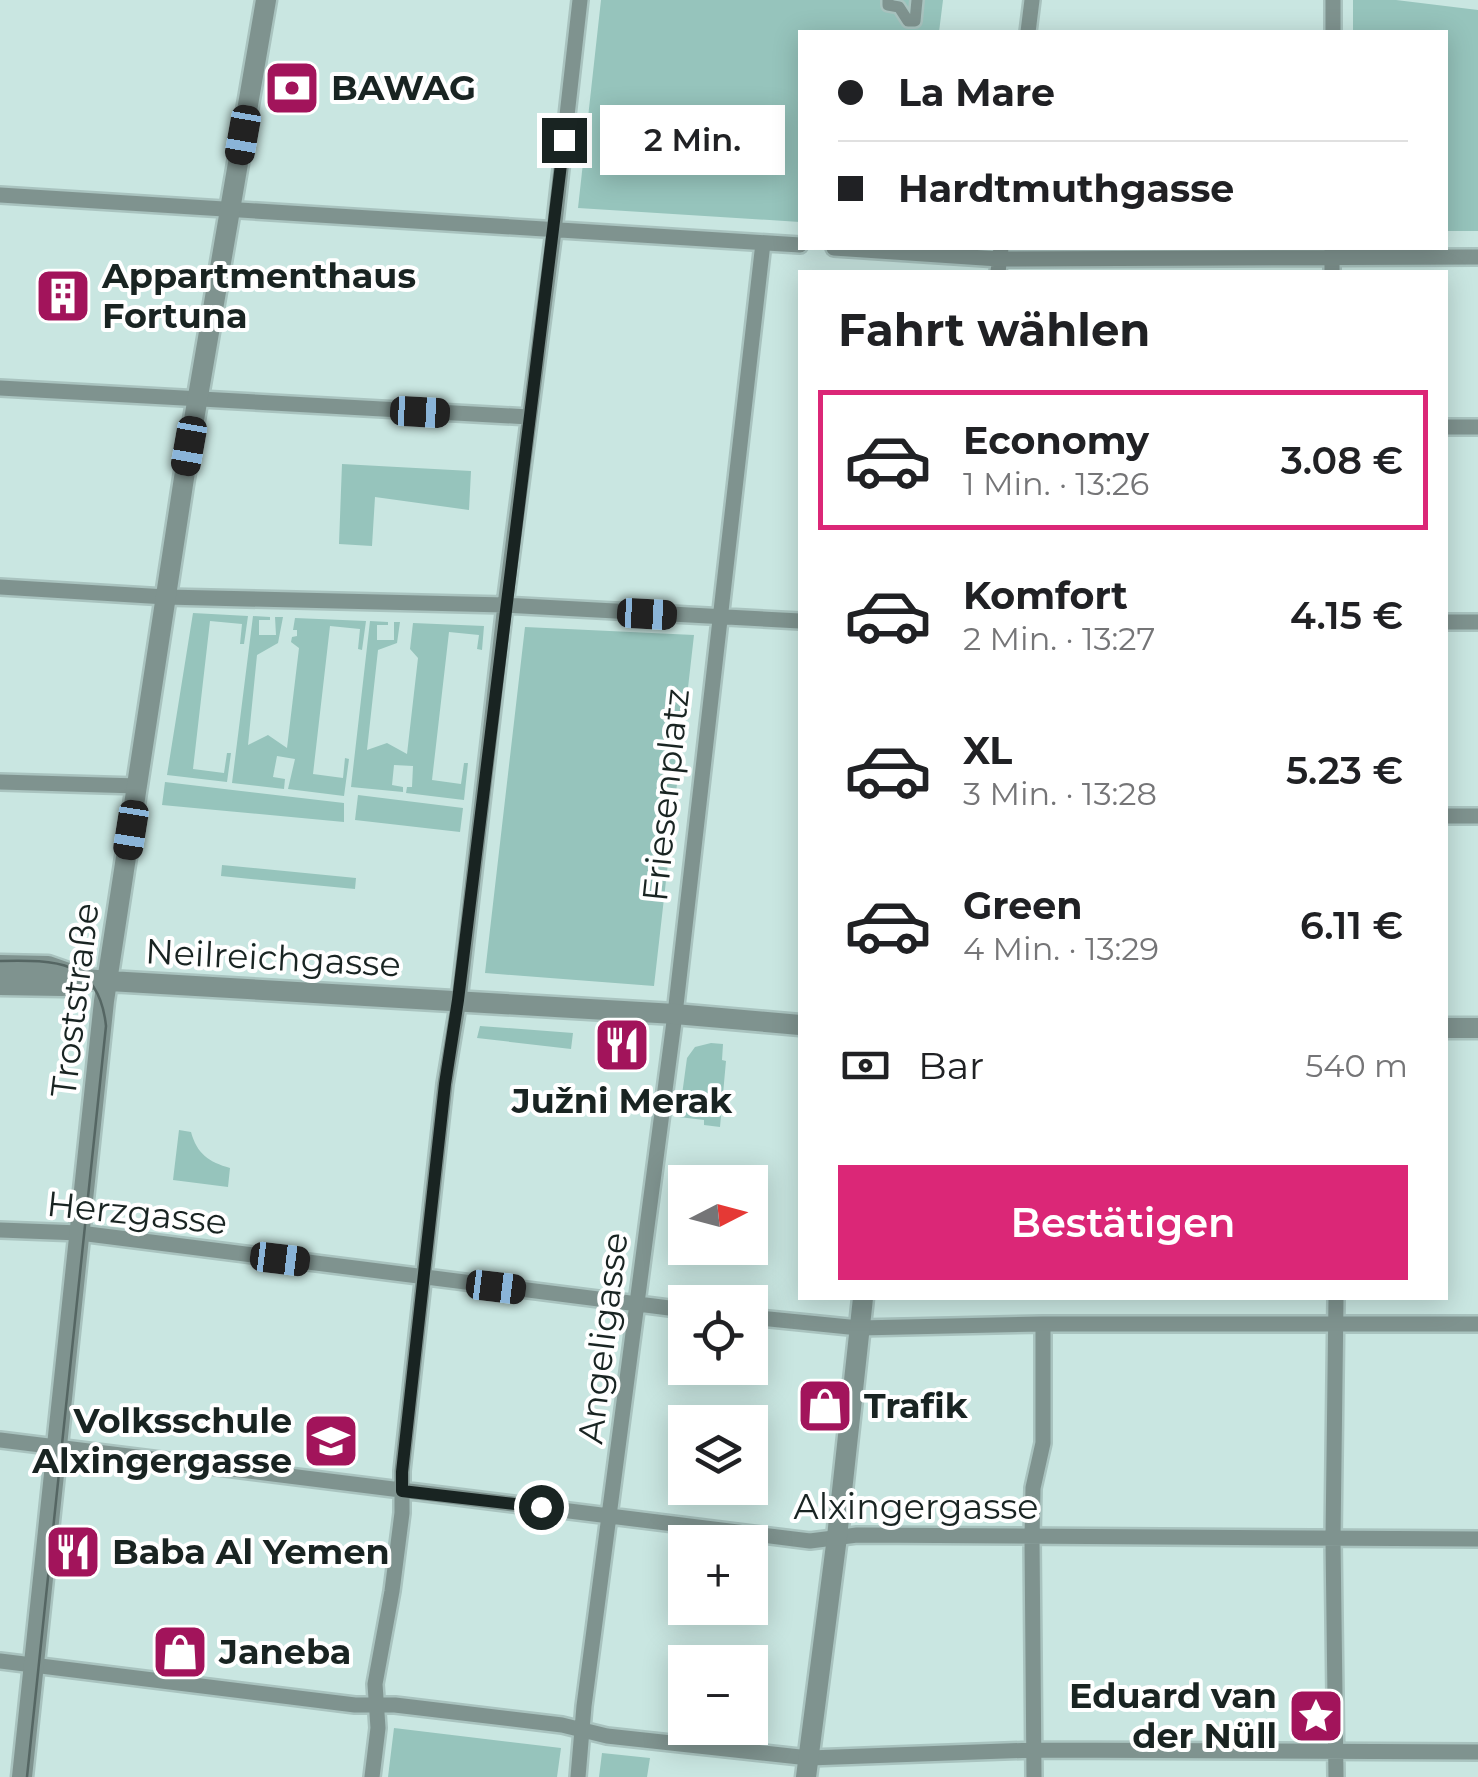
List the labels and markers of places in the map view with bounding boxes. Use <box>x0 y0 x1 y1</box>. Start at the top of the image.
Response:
bank icon: BAWAG <box>262 58 322 118</box>
place label: BAWAG <box>331 66 476 109</box>
place label: Appartmenthaus Fortuna <box>101 254 416 337</box>
building icon: Appartmenthaus Fortuna <box>33 266 93 326</box>
restaurant icon: Južni Merak <box>592 1015 652 1075</box>
place label: Južni Merak <box>511 1079 733 1122</box>
shop icon: Trafik <box>795 1376 855 1436</box>
place label: Trafik <box>864 1384 969 1427</box>
place label: Volksschule Alxingergasse <box>31 1399 292 1482</box>
school or university icon: Volksschule Alxingergasse <box>301 1411 361 1471</box>
restaurant icon: Baba Al Yemen <box>43 1522 103 1582</box>
place label: Baba Al Yemen <box>112 1530 390 1573</box>
shop icon: Janeba <box>150 1622 210 1682</box>
place label: Janeba <box>218 1630 351 1673</box>
place label: Eduard van der Nüll <box>1069 1674 1277 1757</box>
place icon: Eduard van der Nüll <box>1286 1686 1346 1746</box>

